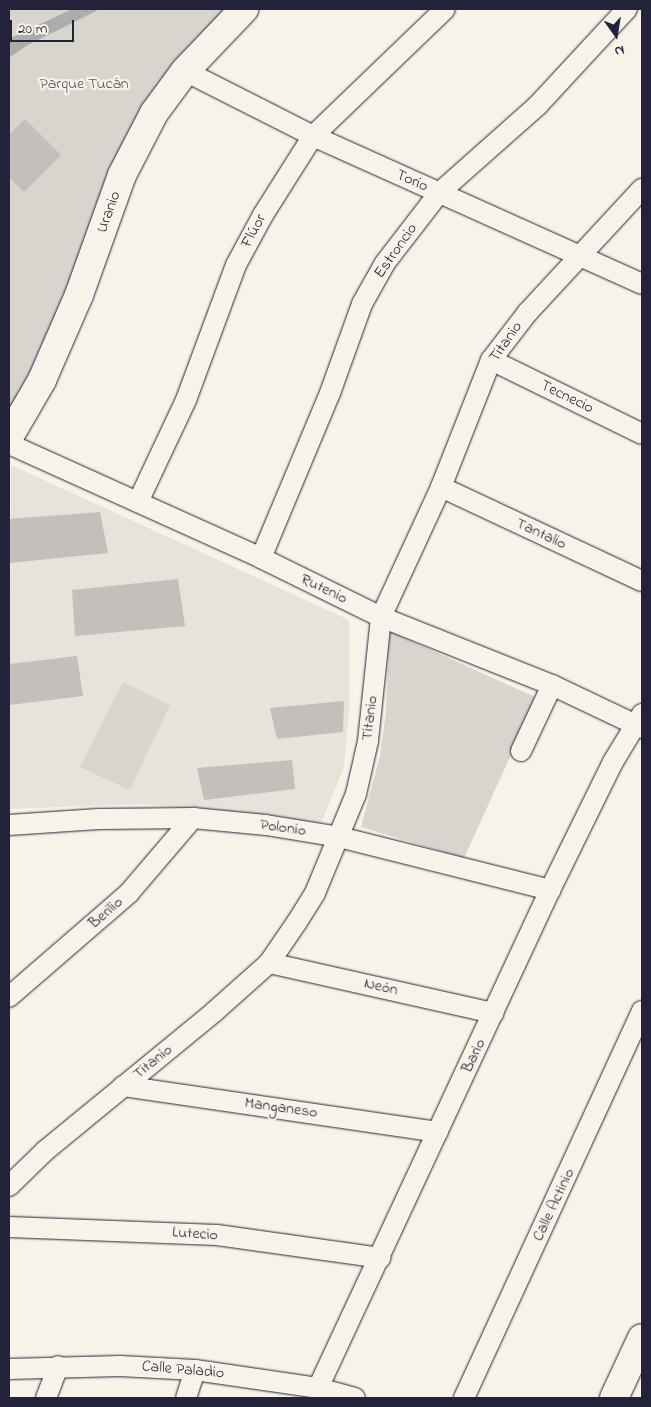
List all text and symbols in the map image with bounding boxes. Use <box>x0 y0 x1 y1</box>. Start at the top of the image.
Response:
scale bar <box>12 10 76 42</box>
north arrow <box>591 10 641 60</box>
text: 20 m <box>18 18 47 40</box>
text: N <box>613 39 626 61</box>
park label: Parque Tucán <box>39 74 129 94</box>
street label: Torio <box>393 166 431 196</box>
street label: Uranio <box>93 189 125 235</box>
street label: Flúor <box>237 211 271 251</box>
street label: Estroncio <box>370 220 422 282</box>
street label: Titanio <box>485 318 527 366</box>
street label: Tecnecio <box>537 376 597 418</box>
street label: Tantalio <box>513 514 569 554</box>
street label: Rutenio <box>298 570 350 608</box>
street label: Titanio <box>358 694 382 742</box>
street label: Polonio <box>259 815 307 841</box>
street label: Berilio <box>85 893 127 933</box>
street label: Neón <box>362 974 400 1000</box>
street label: Bario <box>458 1036 490 1076</box>
street label: Titanio <box>129 1040 177 1084</box>
street label: Manganeso <box>243 1093 319 1123</box>
street label: Calle Actinio <box>529 1165 579 1245</box>
street label: Lutecio <box>171 1223 219 1245</box>
street label: Calle Paladio <box>141 1357 225 1383</box>

